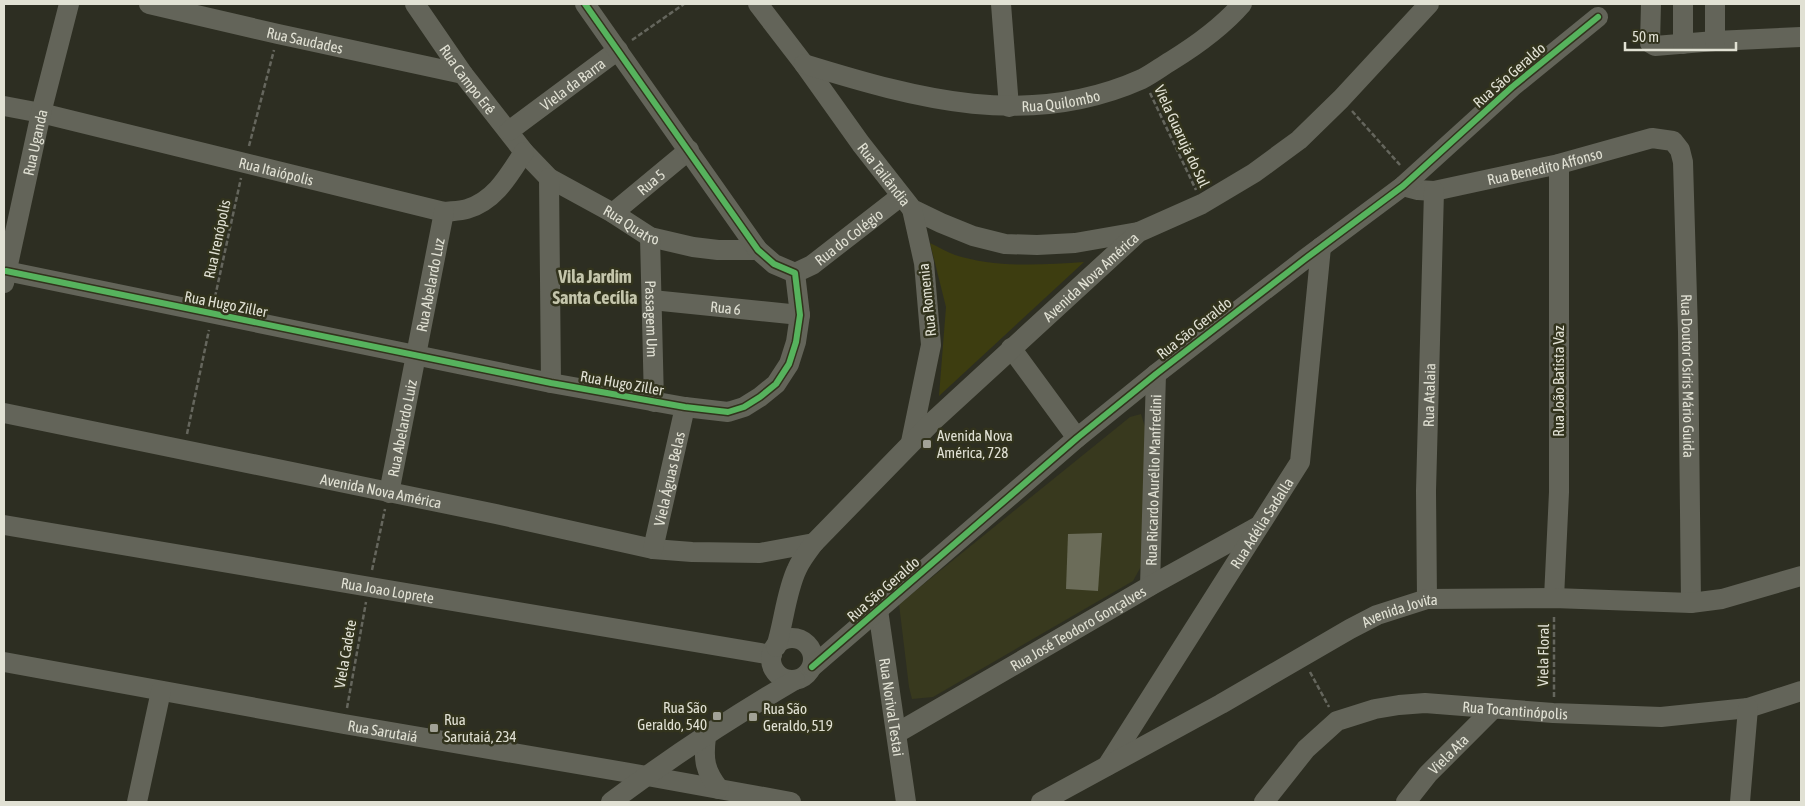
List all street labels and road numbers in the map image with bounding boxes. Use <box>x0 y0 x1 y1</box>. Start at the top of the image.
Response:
street label: Rua Saudades <box>265 23 345 56</box>
street label: Rua São Geraldo <box>1469 39 1549 111</box>
street label: Rua Campo Erê <box>437 41 500 117</box>
street label: Viela da Barra <box>537 54 608 114</box>
street label: Viela Guarujá do Sul <box>1151 82 1213 190</box>
street label: Rua Quilombo <box>1021 86 1102 114</box>
street label: Rua Uganda <box>19 107 50 177</box>
street label: Rua Tailândia <box>855 139 915 209</box>
street label: Rua Benedito Affonso <box>1485 144 1604 188</box>
street label: Rua Itaiópolis <box>237 153 315 188</box>
street label: Rua 5 <box>633 165 668 198</box>
street label: Rua Irenópolis <box>200 198 234 280</box>
street label: Rua Quatro <box>601 201 661 247</box>
street label: Rua do Colégio <box>811 205 886 268</box>
street label: Avenida Nova América <box>1039 229 1142 325</box>
street label: Rua Abelardo Luz <box>412 236 447 333</box>
street label: Rua Romenia <box>915 262 939 338</box>
street label: Passagem Um <box>643 280 661 358</box>
street label: Rua Hugo Ziller <box>183 288 270 320</box>
street label: Rua São Geraldo <box>1153 294 1235 362</box>
street label: Rua Doutor Osíris Mário Guida <box>1678 294 1698 458</box>
street label: Rua 6 <box>709 297 742 317</box>
street label: Rua João Batista Vaz <box>1550 325 1567 437</box>
street label: Rua Atalaia <box>1419 363 1438 427</box>
street label: Rua Hugo Ziller <box>579 367 666 399</box>
street label: Rua Abelardo Luiz <box>384 378 420 478</box>
street label: Rua Ricardo Aurélio Manfredini <box>1142 394 1164 566</box>
street label: Viela Águas Belas <box>650 430 688 528</box>
street label: Avenida Nova América <box>319 470 443 511</box>
street label: Rua Adélia Sadalla <box>1226 474 1296 571</box>
street label: Rua São Geraldo <box>843 553 923 625</box>
street label: Rua Joao Loprete <box>340 574 436 606</box>
street label: Rua José Teodoro Gonçalves <box>1007 582 1149 674</box>
street label: Avenida Jovita <box>1358 590 1438 630</box>
street label: Viela Cadete <box>331 618 359 690</box>
street label: Viela Floral <box>1534 624 1552 686</box>
street label: Rua Norival Testai <box>877 657 908 757</box>
street label: Rua Tocantinópolis <box>1462 697 1568 722</box>
street label: Rua Sarutaiá <box>347 716 419 745</box>
street label: Viela Ata <box>1425 730 1472 777</box>

